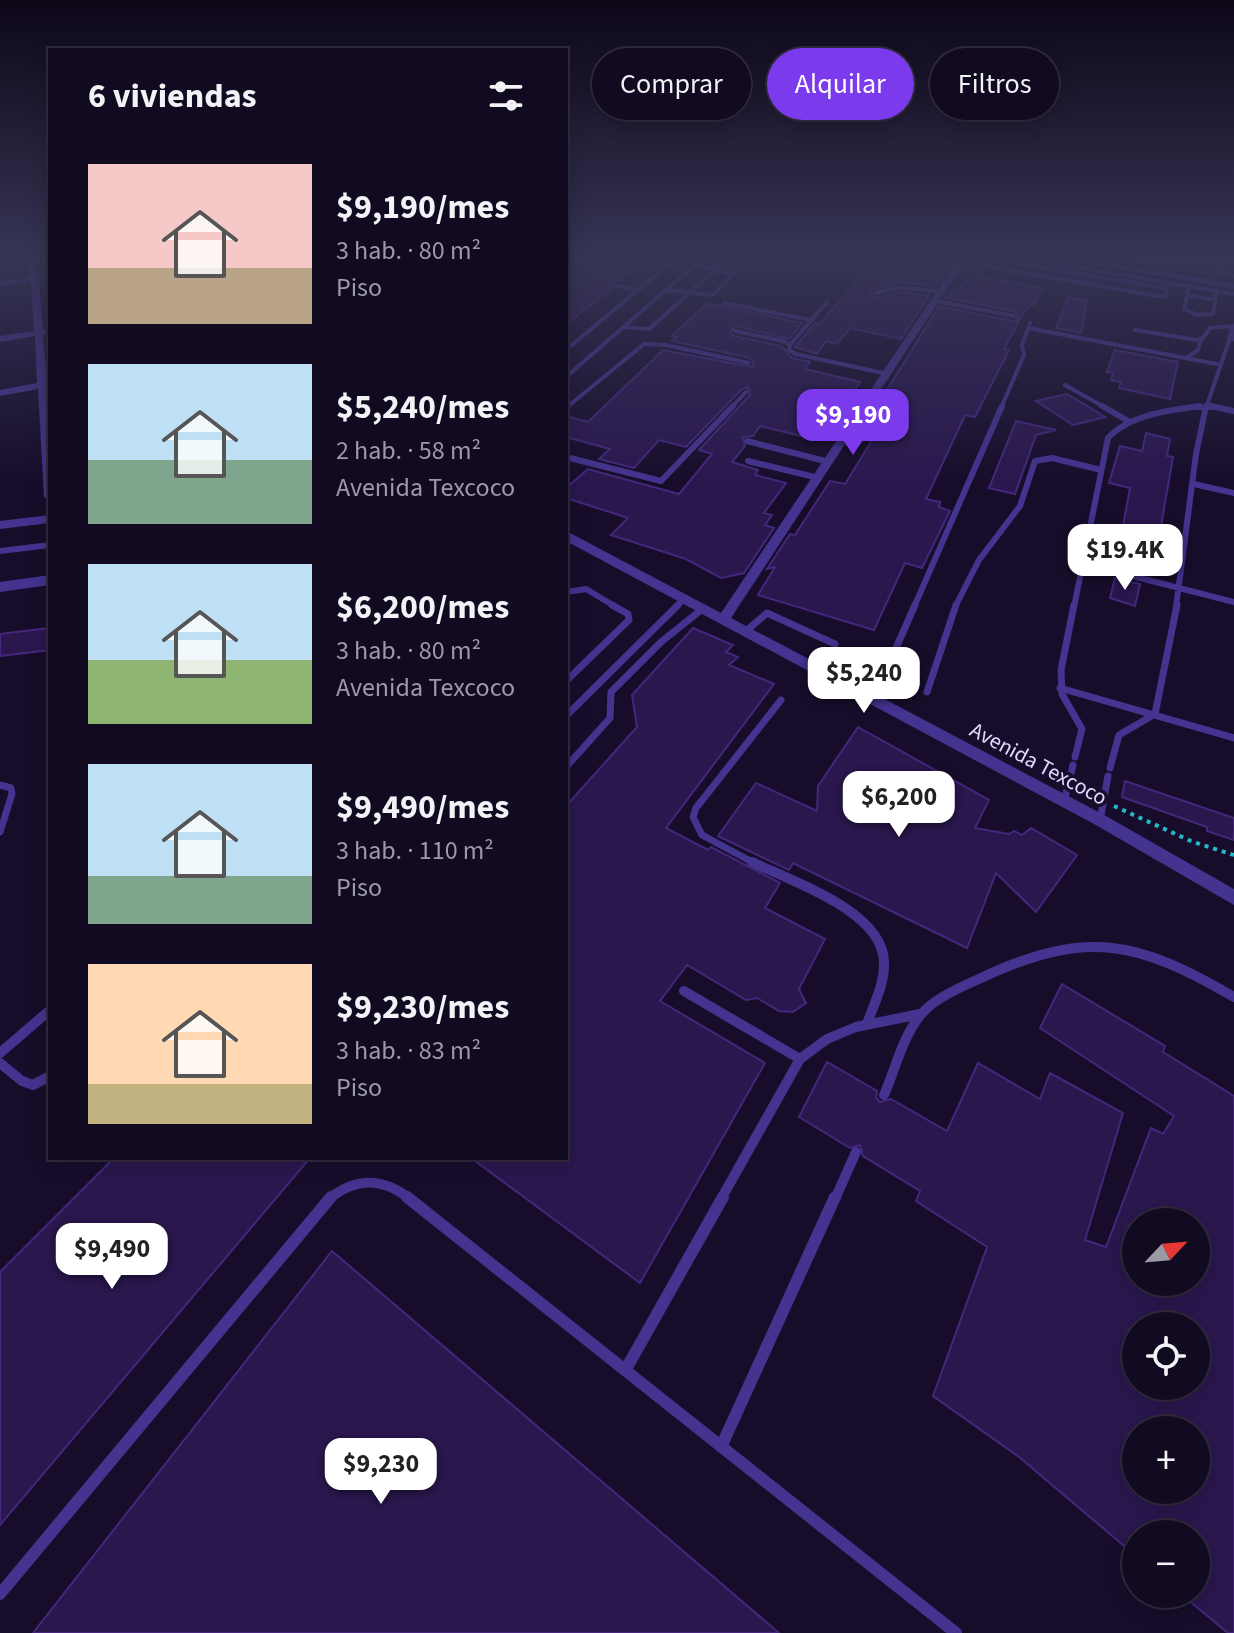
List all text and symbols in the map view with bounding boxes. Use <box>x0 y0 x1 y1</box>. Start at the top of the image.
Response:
chip: Comprar <box>592 48 751 120</box>
chip: Alquilar <box>767 48 914 120</box>
chip: Filtros <box>930 48 1059 120</box>
text: 6 viviendas <box>88 72 257 121</box>
icon: filters <box>484 74 528 118</box>
text: $9,190/mes <box>336 183 509 232</box>
icon: home <box>152 196 248 292</box>
text: 3 hab. · 80 m² <box>336 232 481 269</box>
text: Piso <box>336 269 382 306</box>
text: $5,240/mes <box>336 383 509 432</box>
pin: $9,190 <box>788 389 918 457</box>
icon: home <box>152 396 248 492</box>
text: $9,190 <box>815 396 891 433</box>
text: 2 hab. · 58 m² <box>336 432 481 469</box>
text: Avenida Texcoco <box>336 469 515 506</box>
pin: $19.4K <box>1060 524 1190 592</box>
text: $19.4K <box>1086 531 1164 568</box>
text: $6,200/mes <box>336 583 509 632</box>
icon: home <box>152 596 248 692</box>
text: 3 hab. · 80 m² <box>336 632 481 669</box>
pin: $5,240 <box>799 647 929 715</box>
text: $5,240 <box>826 654 902 691</box>
text: Avenida Texcoco <box>336 669 515 706</box>
street label: Avenida Texcoco <box>964 714 1113 814</box>
pin: $6,200 <box>834 771 964 839</box>
text: $6,200 <box>861 778 937 815</box>
text: $9,490/mes <box>336 783 509 832</box>
icon: home <box>152 796 248 892</box>
text: 3 hab. · 110 m² <box>336 832 494 869</box>
text: Piso <box>336 869 382 906</box>
text: $9,230/mes <box>336 983 509 1032</box>
icon: home <box>152 996 248 1092</box>
text: 3 hab. · 83 m² <box>336 1032 481 1069</box>
text: Piso <box>336 1069 382 1106</box>
north arrow <box>1122 1208 1210 1296</box>
map controls <box>1122 1208 1210 1608</box>
pin: $9,490 <box>47 1223 177 1291</box>
text: $9,490 <box>74 1230 150 1267</box>
button: locate <box>1122 1312 1210 1400</box>
button: + <box>1122 1416 1210 1504</box>
pin: $9,230 <box>316 1438 446 1506</box>
text: $9,230 <box>343 1445 419 1482</box>
button: − <box>1122 1520 1210 1608</box>

